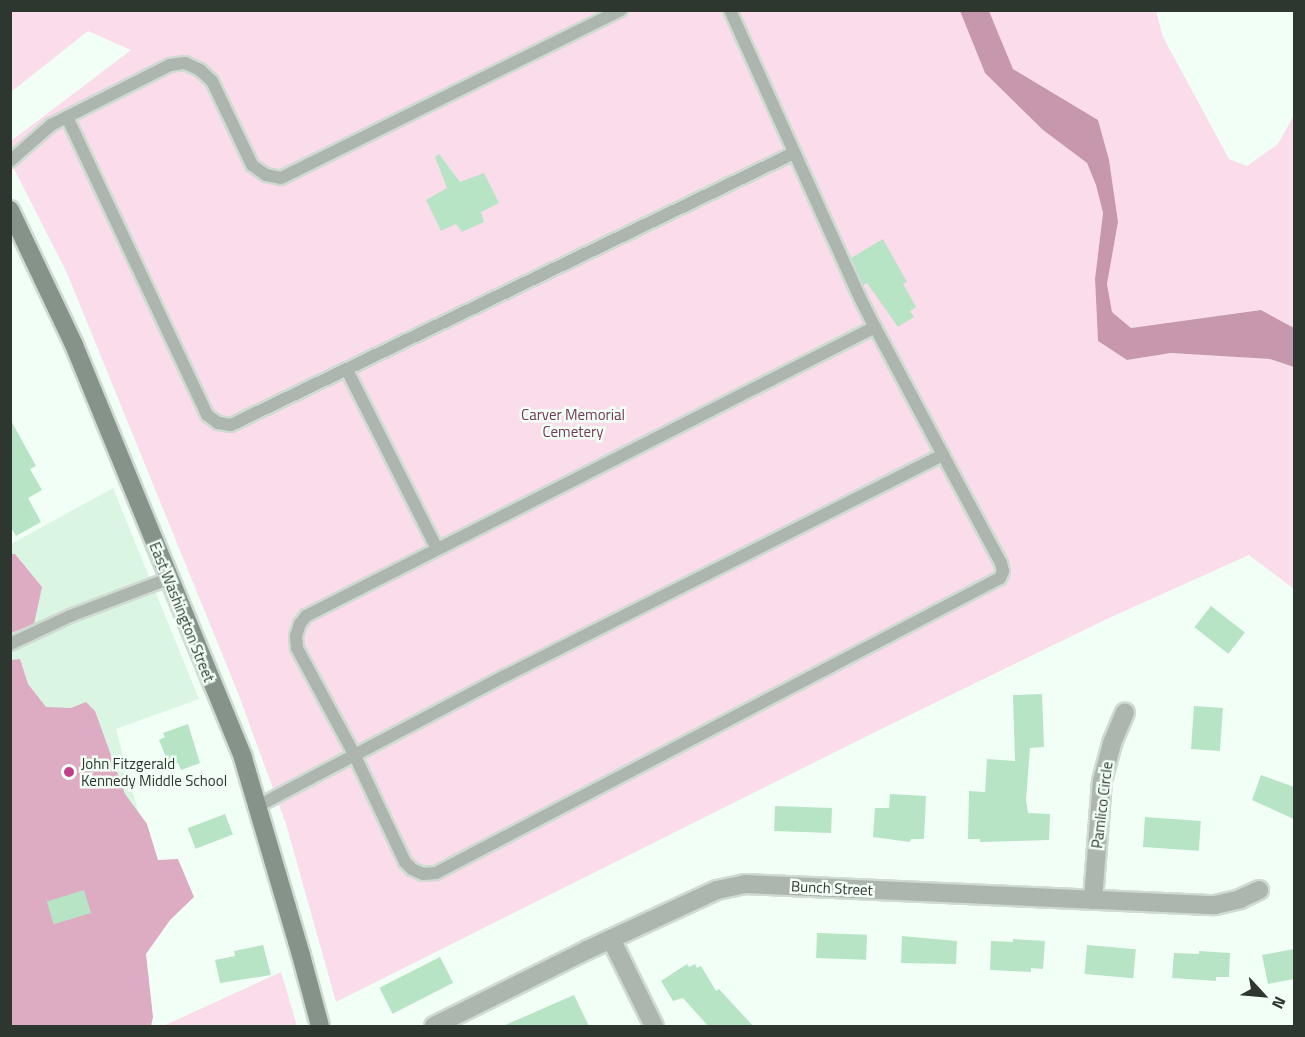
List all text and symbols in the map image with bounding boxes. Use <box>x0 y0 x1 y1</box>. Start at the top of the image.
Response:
park label: Carver Memorial Cemetery <box>521 405 625 440</box>
street label: East Washington Street <box>146 539 218 685</box>
place label: John Fitzgerald Kennedy Middle School <box>81 754 227 789</box>
street label: Pamlico Circle <box>1088 761 1116 849</box>
marker: John Fitzgerald Kennedy Middle School <box>62 765 76 779</box>
street label: Bunch Street <box>791 877 873 899</box>
north arrow <box>1233 965 1293 1025</box>
text: N <box>1266 993 1292 1013</box>

